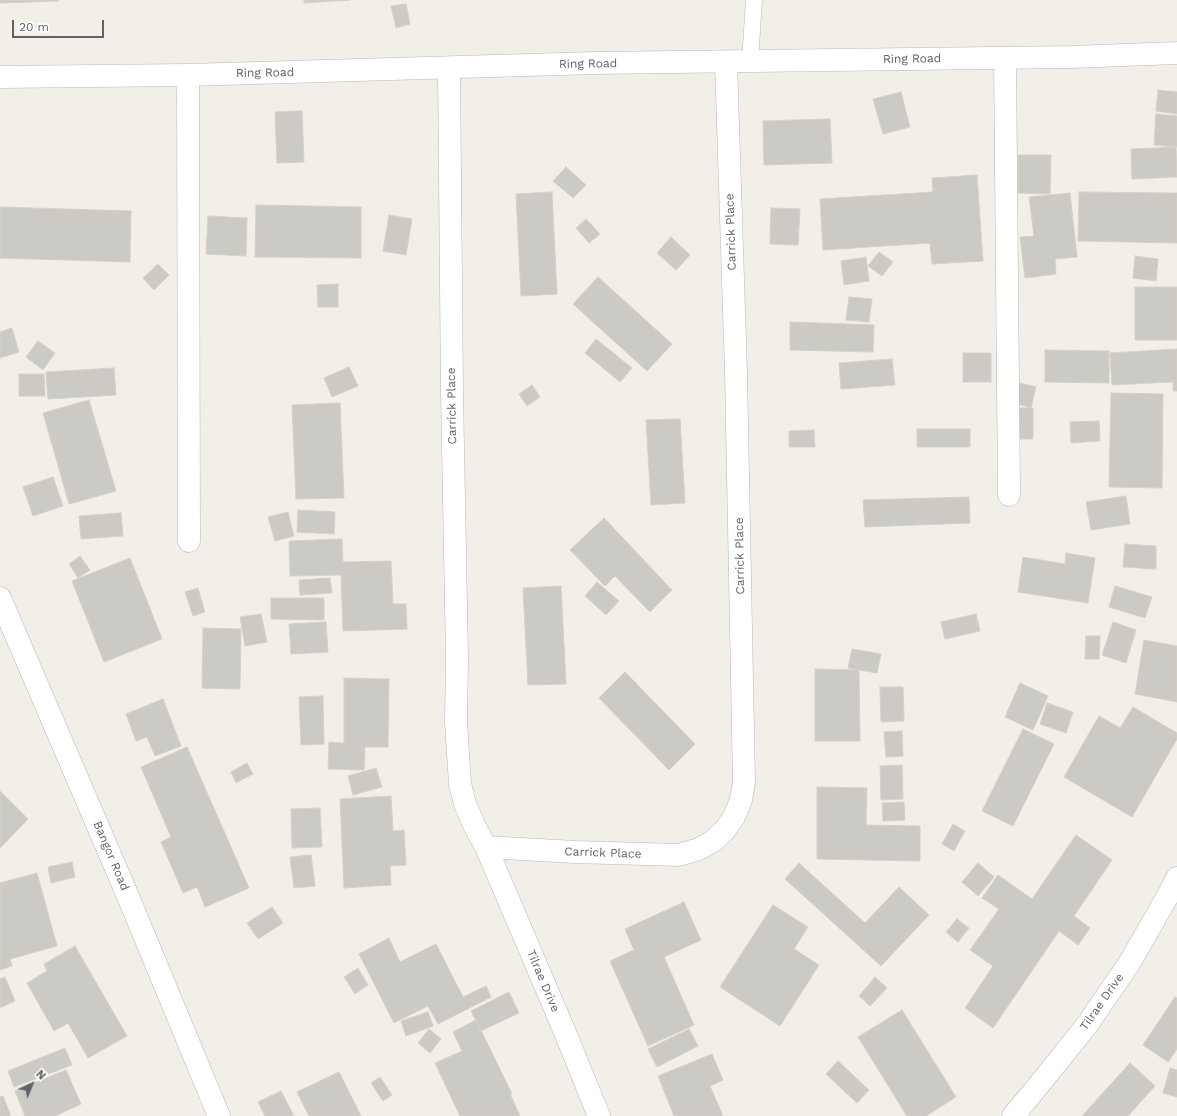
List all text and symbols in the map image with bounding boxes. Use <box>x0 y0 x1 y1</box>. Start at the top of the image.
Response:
scale bar <box>14 12 106 38</box>
text: 20 m <box>19 20 49 34</box>
street label: Ring Road <box>883 51 941 67</box>
street label: Ring Road <box>559 56 617 72</box>
street label: Ring Road <box>236 65 294 81</box>
street label: Carrick Place <box>722 193 740 271</box>
street label: Carrick Place <box>444 367 460 445</box>
street label: Carrick Place <box>732 517 748 595</box>
street label: Bangor Road <box>90 819 132 893</box>
street label: Carrick Place <box>564 844 642 862</box>
street label: Tilrae Drive <box>523 948 563 1014</box>
street label: Tilrae Drive <box>1077 971 1127 1033</box>
north arrow <box>12 1064 52 1104</box>
text: N <box>33 1067 48 1083</box>

